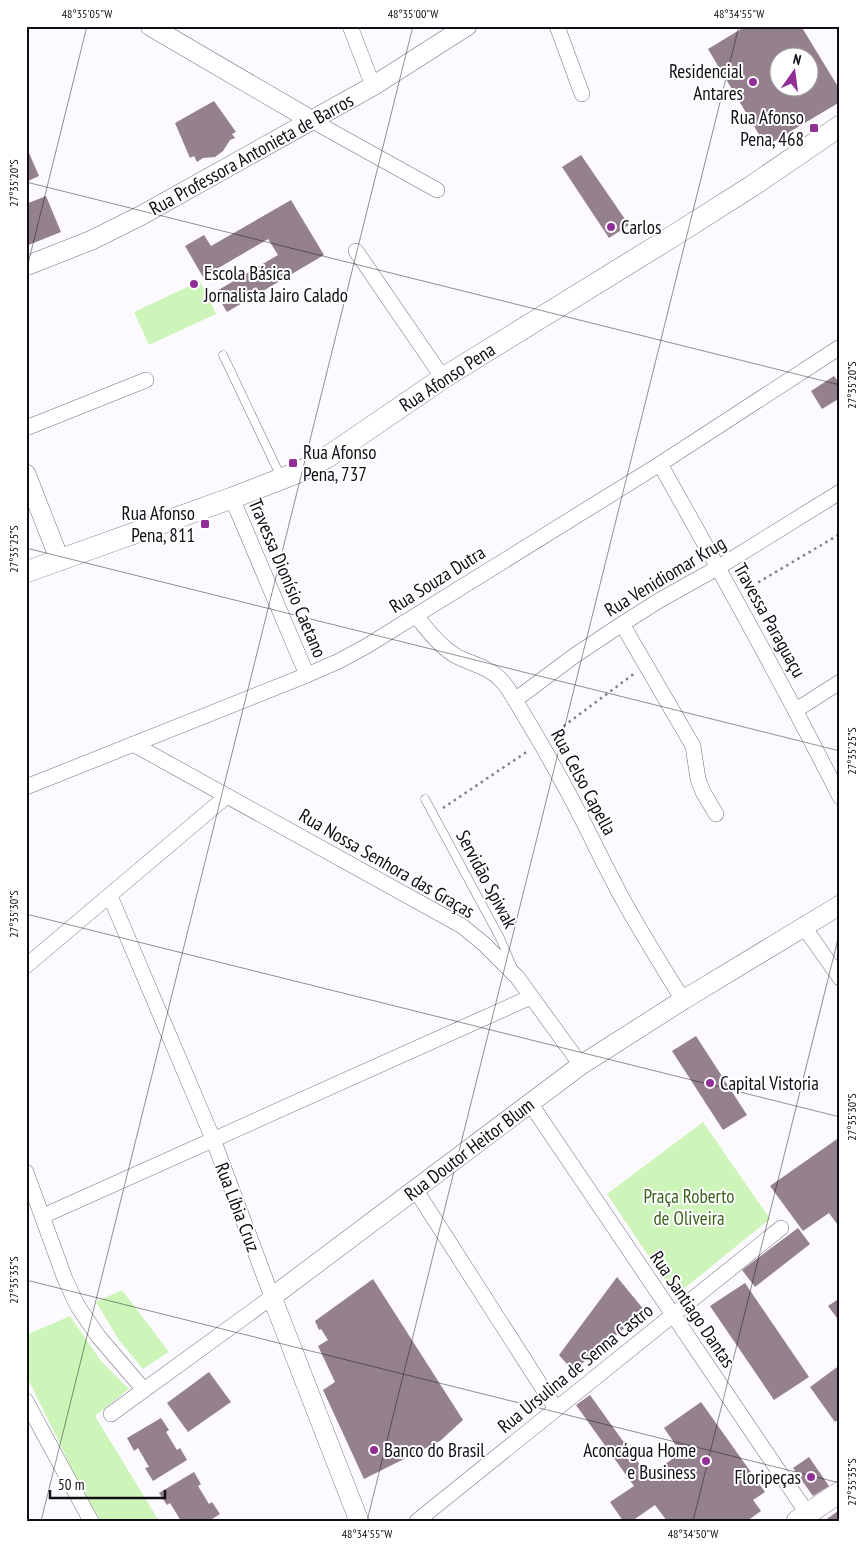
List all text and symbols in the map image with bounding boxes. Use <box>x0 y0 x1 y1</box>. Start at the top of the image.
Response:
text: 48°35'05"W <box>62 6 112 21</box>
text: 48°35'00"W <box>388 6 438 21</box>
text: 48°34'55"W <box>714 6 764 21</box>
north arrow <box>768 48 818 98</box>
text: N <box>791 50 803 69</box>
place label: Residencial Antares <box>669 59 744 105</box>
marker: Residencial Antares <box>747 76 759 88</box>
street label: Rua Professora Antonieta de Barros <box>145 88 357 220</box>
place label: Rua Afonso Pena, 468 <box>731 105 804 151</box>
marker: Rua Afonso Pena, 468 <box>808 122 820 134</box>
text: 27°35'20"S <box>6 159 21 207</box>
place label: Carlos <box>621 215 661 239</box>
marker: Carlos <box>605 221 617 233</box>
place label: Escola Básica Jornalista Jairo Calado <box>203 261 348 307</box>
marker: Escola Básica Jornalista Jairo Calado <box>188 278 200 290</box>
street label: Rua Afonso Pena <box>395 337 499 417</box>
text: 27°35'20"S <box>844 361 859 409</box>
place label: Rua Afonso Pena, 737 <box>303 440 376 486</box>
marker: Rua Afonso Pena, 737 <box>287 457 299 469</box>
street label: Travessa Dionísio Caetano <box>244 495 332 661</box>
place label: Rua Afonso Pena, 811 <box>122 501 195 547</box>
marker: Rua Afonso Pena, 811 <box>199 518 211 530</box>
text: 27°35'25"S <box>6 525 21 573</box>
street label: Rua Venidiomar Krug <box>600 530 730 622</box>
street label: Rua Souza Dutra <box>385 540 489 618</box>
street label: Travessa Paraguaçu <box>729 559 811 681</box>
street label: Rua Celso Capella <box>546 725 622 839</box>
text: 27°35'25"S <box>844 727 859 775</box>
street label: Rua Nossa Senhora das Graças <box>295 803 479 923</box>
street label: Servidão Spiwak <box>451 826 523 933</box>
text: 27°35'30"S <box>6 890 21 938</box>
place label: Capital Vistoria <box>720 1071 819 1095</box>
marker: Capital Vistoria <box>704 1077 716 1089</box>
street label: Rua Doutor Heitor Blum <box>399 1092 539 1206</box>
text: 27°35'30"S <box>844 1093 859 1141</box>
street label: Rua Líbia Cruz <box>210 1159 266 1255</box>
park label: Praça Roberto de Oliveira <box>644 1184 734 1230</box>
street label: Rua Santiago Dantas <box>645 1246 741 1372</box>
text: 27°35'35"S <box>6 1256 21 1304</box>
street label: Rua Ursulina de Senna Castro <box>493 1298 657 1438</box>
place label: Banco do Brasil <box>384 1438 485 1462</box>
place label: Aconcágua Home e Business <box>583 1438 696 1484</box>
marker: Banco do Brasil <box>368 1444 380 1456</box>
marker: Aconcágua Home e Business <box>700 1455 712 1467</box>
text: 27°35'35"S <box>844 1458 859 1506</box>
place label: Floripeças <box>734 1465 801 1489</box>
scale bar <box>50 1467 165 1499</box>
marker: Floripeças <box>805 1471 817 1483</box>
text: 50 m <box>58 1475 84 1494</box>
text: 48°34'55"W <box>342 1526 392 1541</box>
text: 48°34'50"W <box>668 1526 718 1541</box>

